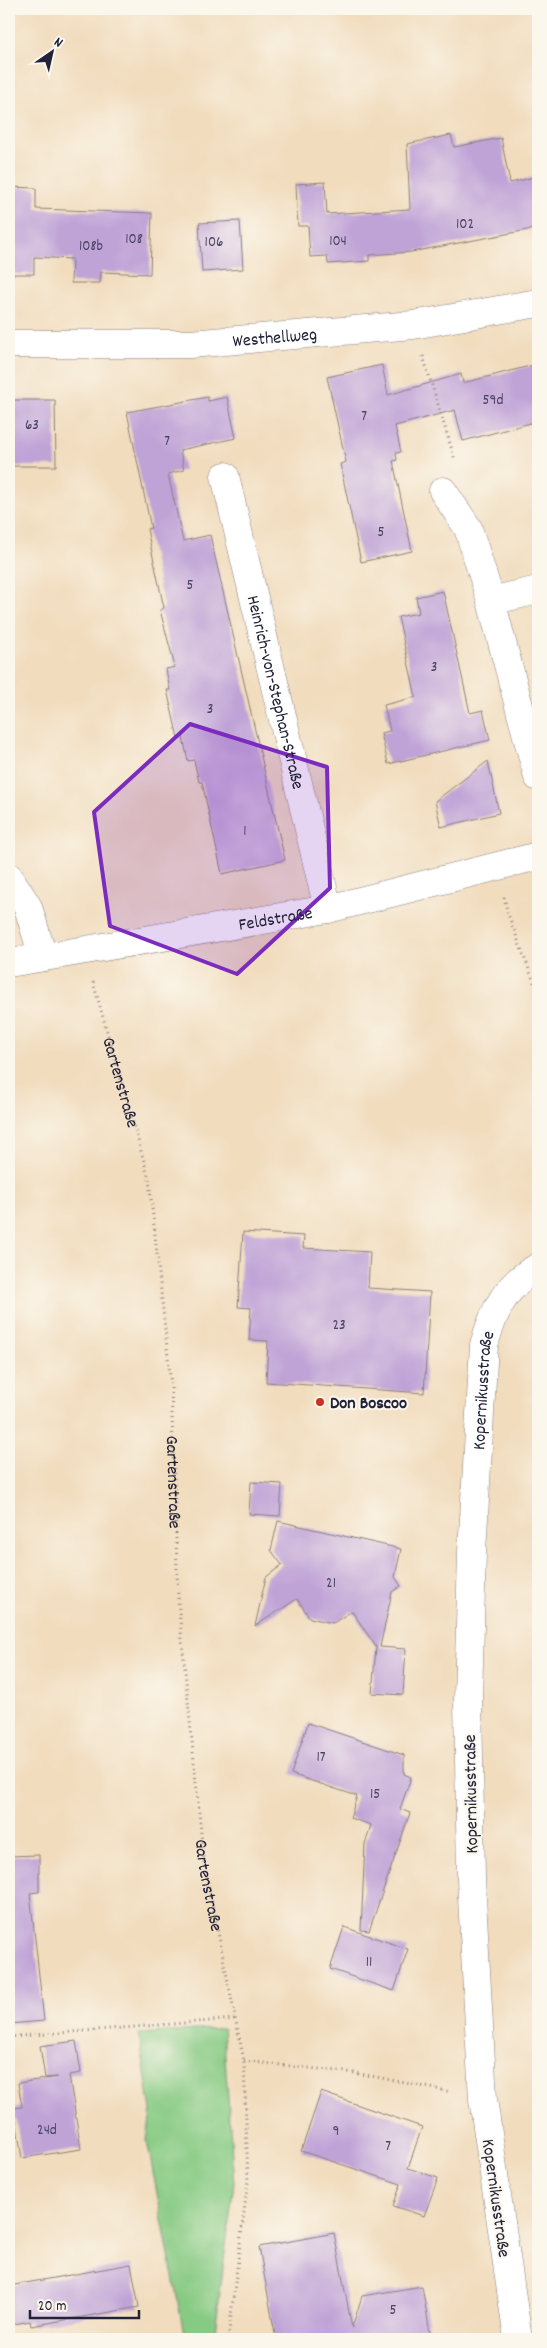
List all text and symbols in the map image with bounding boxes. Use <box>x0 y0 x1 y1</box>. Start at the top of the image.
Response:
north arrow <box>28 28 78 78</box>
text: N <box>50 33 67 53</box>
house number: 102 <box>456 214 474 236</box>
house number: 108 <box>125 229 143 251</box>
house number: 104 <box>329 231 347 253</box>
house number: 106 <box>205 232 223 254</box>
house number: 108b <box>79 236 103 258</box>
street label: Westhellweg <box>232 323 318 355</box>
house number: 59d <box>483 390 503 412</box>
house number: 7 <box>361 406 367 428</box>
house number: 63 <box>25 415 39 437</box>
house number: 7 <box>164 431 170 453</box>
house number: 5 <box>378 522 385 544</box>
house number: 5 <box>187 575 194 597</box>
street label: Heinrich-von-Stephan-Straße <box>239 593 309 792</box>
house number: 3 <box>431 657 437 679</box>
house number: 3 <box>207 699 213 721</box>
house number: 1 <box>243 821 247 843</box>
street label: Feldstraße <box>237 902 315 939</box>
street label: Gartenstraße <box>94 1035 144 1131</box>
house number: 23 <box>332 1315 346 1337</box>
street label: Kopernikusstraße <box>468 1328 503 1451</box>
place label: Don Boscoo <box>330 1392 407 1417</box>
marker: Don Boscoo <box>314 1396 326 1408</box>
street label: Gartenstraße <box>158 1435 186 1529</box>
house number: 21 <box>326 1573 336 1595</box>
street label: Kopernikusstraße <box>459 1734 486 1854</box>
house number: 17 <box>316 1747 326 1769</box>
house number: 15 <box>370 1784 380 1806</box>
street label: Gartenstraße <box>187 1838 228 1934</box>
house number: 11 <box>366 1952 372 1974</box>
house number: 24d <box>37 2120 57 2142</box>
house number: 9 <box>333 2121 339 2143</box>
house number: 7 <box>385 2136 391 2158</box>
street label: Kopernikusstraße <box>474 2138 515 2259</box>
scale bar <box>30 2288 139 2320</box>
text: 20 m <box>38 2296 66 2318</box>
house number: 5 <box>390 2300 397 2322</box>

